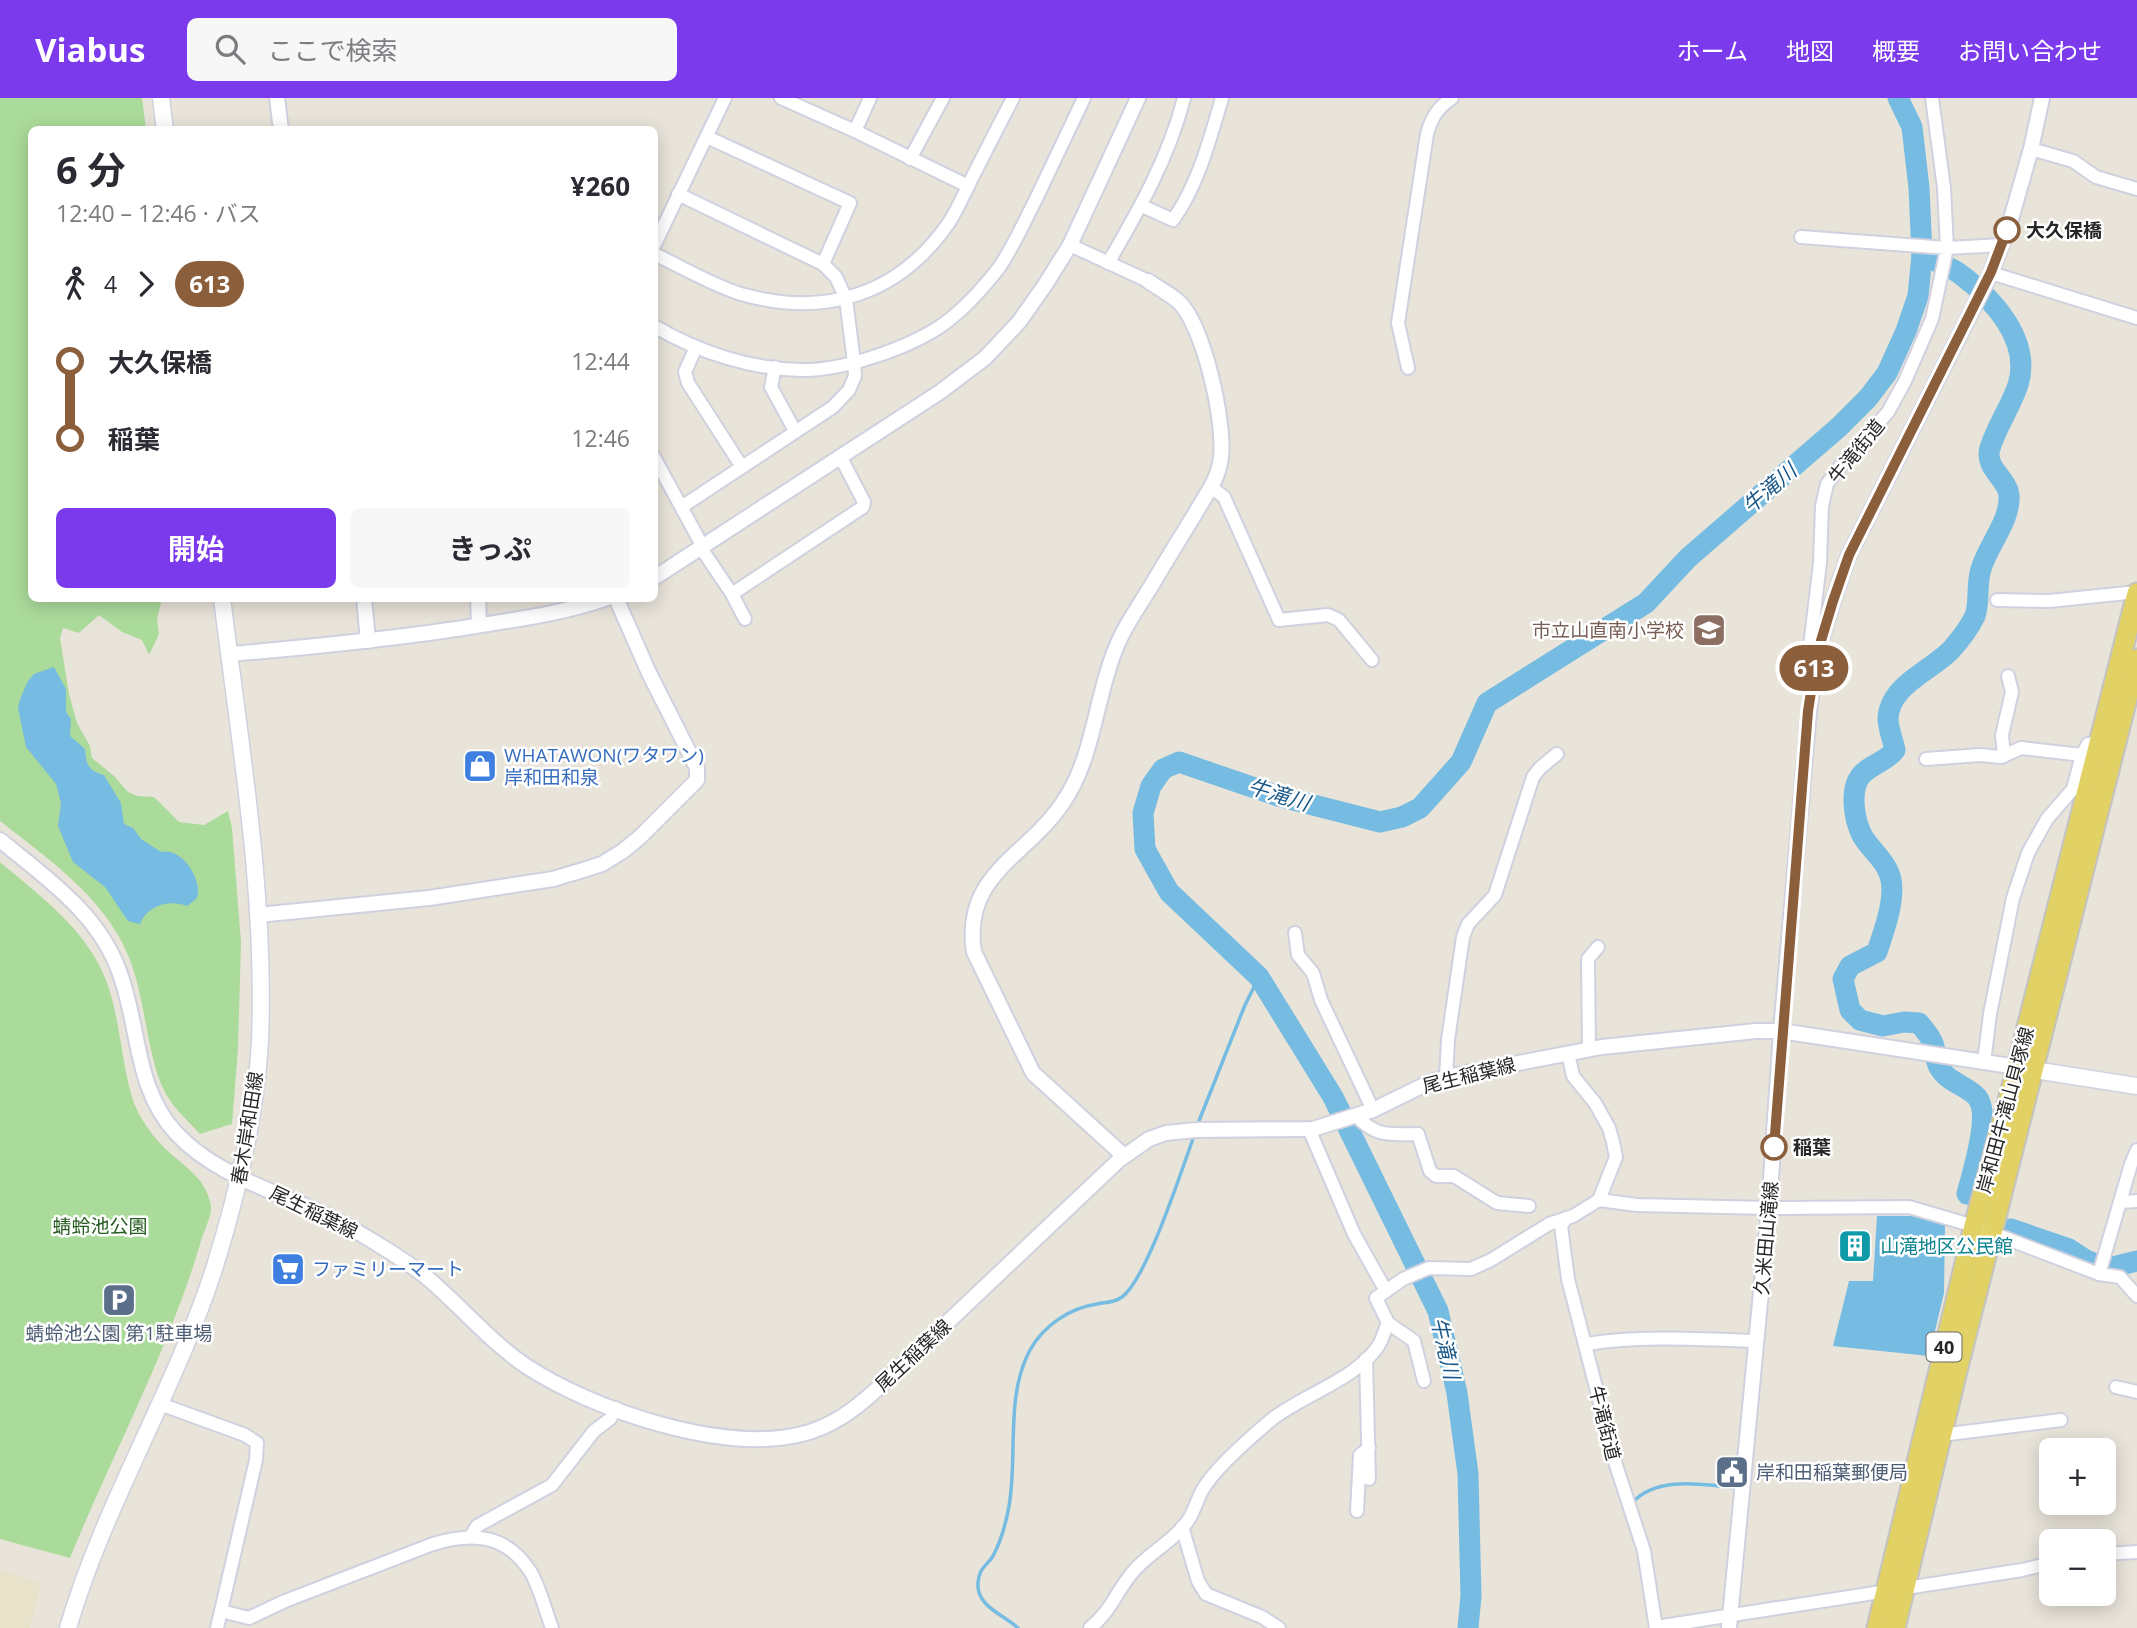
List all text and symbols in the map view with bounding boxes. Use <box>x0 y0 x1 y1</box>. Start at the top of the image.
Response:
search box <box>187 18 677 81</box>
text: Viabus <box>35 27 145 72</box>
icon: search <box>211 30 249 68</box>
text: ここで検索 <box>267 32 397 68</box>
text: ホーム <box>1677 34 1748 67</box>
text: 地図 <box>1786 34 1834 67</box>
text: 概要 <box>1872 34 1920 67</box>
text: お問い合わせ <box>1958 34 2102 67</box>
text: 6 分 <box>56 143 126 195</box>
text: ¥260 <box>571 168 630 204</box>
text: 12:40 – 12:46 · バス <box>56 197 261 229</box>
marker: 大久保橋 <box>1994 217 2020 243</box>
place label: 大久保橋 <box>2026 217 2102 243</box>
icon: walk <box>56 265 94 303</box>
icon: forward <box>127 265 165 303</box>
text: 613 <box>189 267 230 300</box>
text: 4 <box>104 268 117 300</box>
text: 大久保橋 <box>108 344 212 380</box>
text: 12:44 <box>571 345 630 377</box>
street label: 牛滝街道 <box>1822 413 1890 489</box>
text: 稲葉 <box>108 421 160 457</box>
text: 12:46 <box>571 422 630 454</box>
water label: 牛滝川 <box>1736 455 1803 519</box>
button: 開始 <box>56 508 336 588</box>
button: きっぷ <box>350 508 630 588</box>
school or university icon: 市立山直南小学校 <box>1690 611 1728 649</box>
place label: 市立山直南小学校 <box>1532 617 1684 643</box>
line badge: 613 <box>1774 645 1854 691</box>
text: 613 <box>1793 651 1835 684</box>
place label: WHATAWON(ワタワン) 岸和田和泉 <box>504 742 704 790</box>
shop icon: WHATAWON(ワタワン) 岸和田和泉 <box>461 747 499 785</box>
water label: 牛滝川 <box>1245 771 1315 817</box>
street label: 岸和田牛滝山貝塚線 <box>1970 1024 2040 1196</box>
street label: 尾生稲葉線 <box>1420 1051 1518 1099</box>
street label: 春木岸和田線 <box>225 1070 269 1186</box>
marker: 稲葉 <box>1761 1134 1787 1160</box>
place label: 稲葉 <box>1793 1134 1831 1160</box>
street label: 尾生稲葉線 <box>266 1179 362 1245</box>
street label: 久米田山滝線 <box>1748 1180 1784 1296</box>
park label: 蜻蛉池公園 <box>52 1213 148 1239</box>
building icon: 山滝地区公民館 <box>1836 1227 1874 1265</box>
place label: 山滝地区公民館 <box>1880 1233 2013 1259</box>
supermarket icon: ファミリーマート <box>269 1250 307 1288</box>
place label: ファミリーマート <box>312 1256 464 1282</box>
parking icon: 蜻蛉池公園 第1駐車場 <box>100 1281 138 1319</box>
street label: 尾生稲葉線 <box>869 1313 957 1397</box>
water label: 牛滝川 <box>1425 1314 1467 1384</box>
place label: 蜻蛉池公園 第1駐車場 <box>26 1320 212 1346</box>
road number: 40 <box>1926 1332 1962 1362</box>
street label: 牛滝街道 <box>1583 1383 1627 1463</box>
map controls <box>2039 1438 2116 1606</box>
button: + <box>2039 1438 2116 1515</box>
public building icon: 岸和田稲葉郵便局 <box>1713 1453 1751 1491</box>
place label: 岸和田稲葉郵便局 <box>1756 1459 1908 1485</box>
button: − <box>2039 1529 2116 1606</box>

